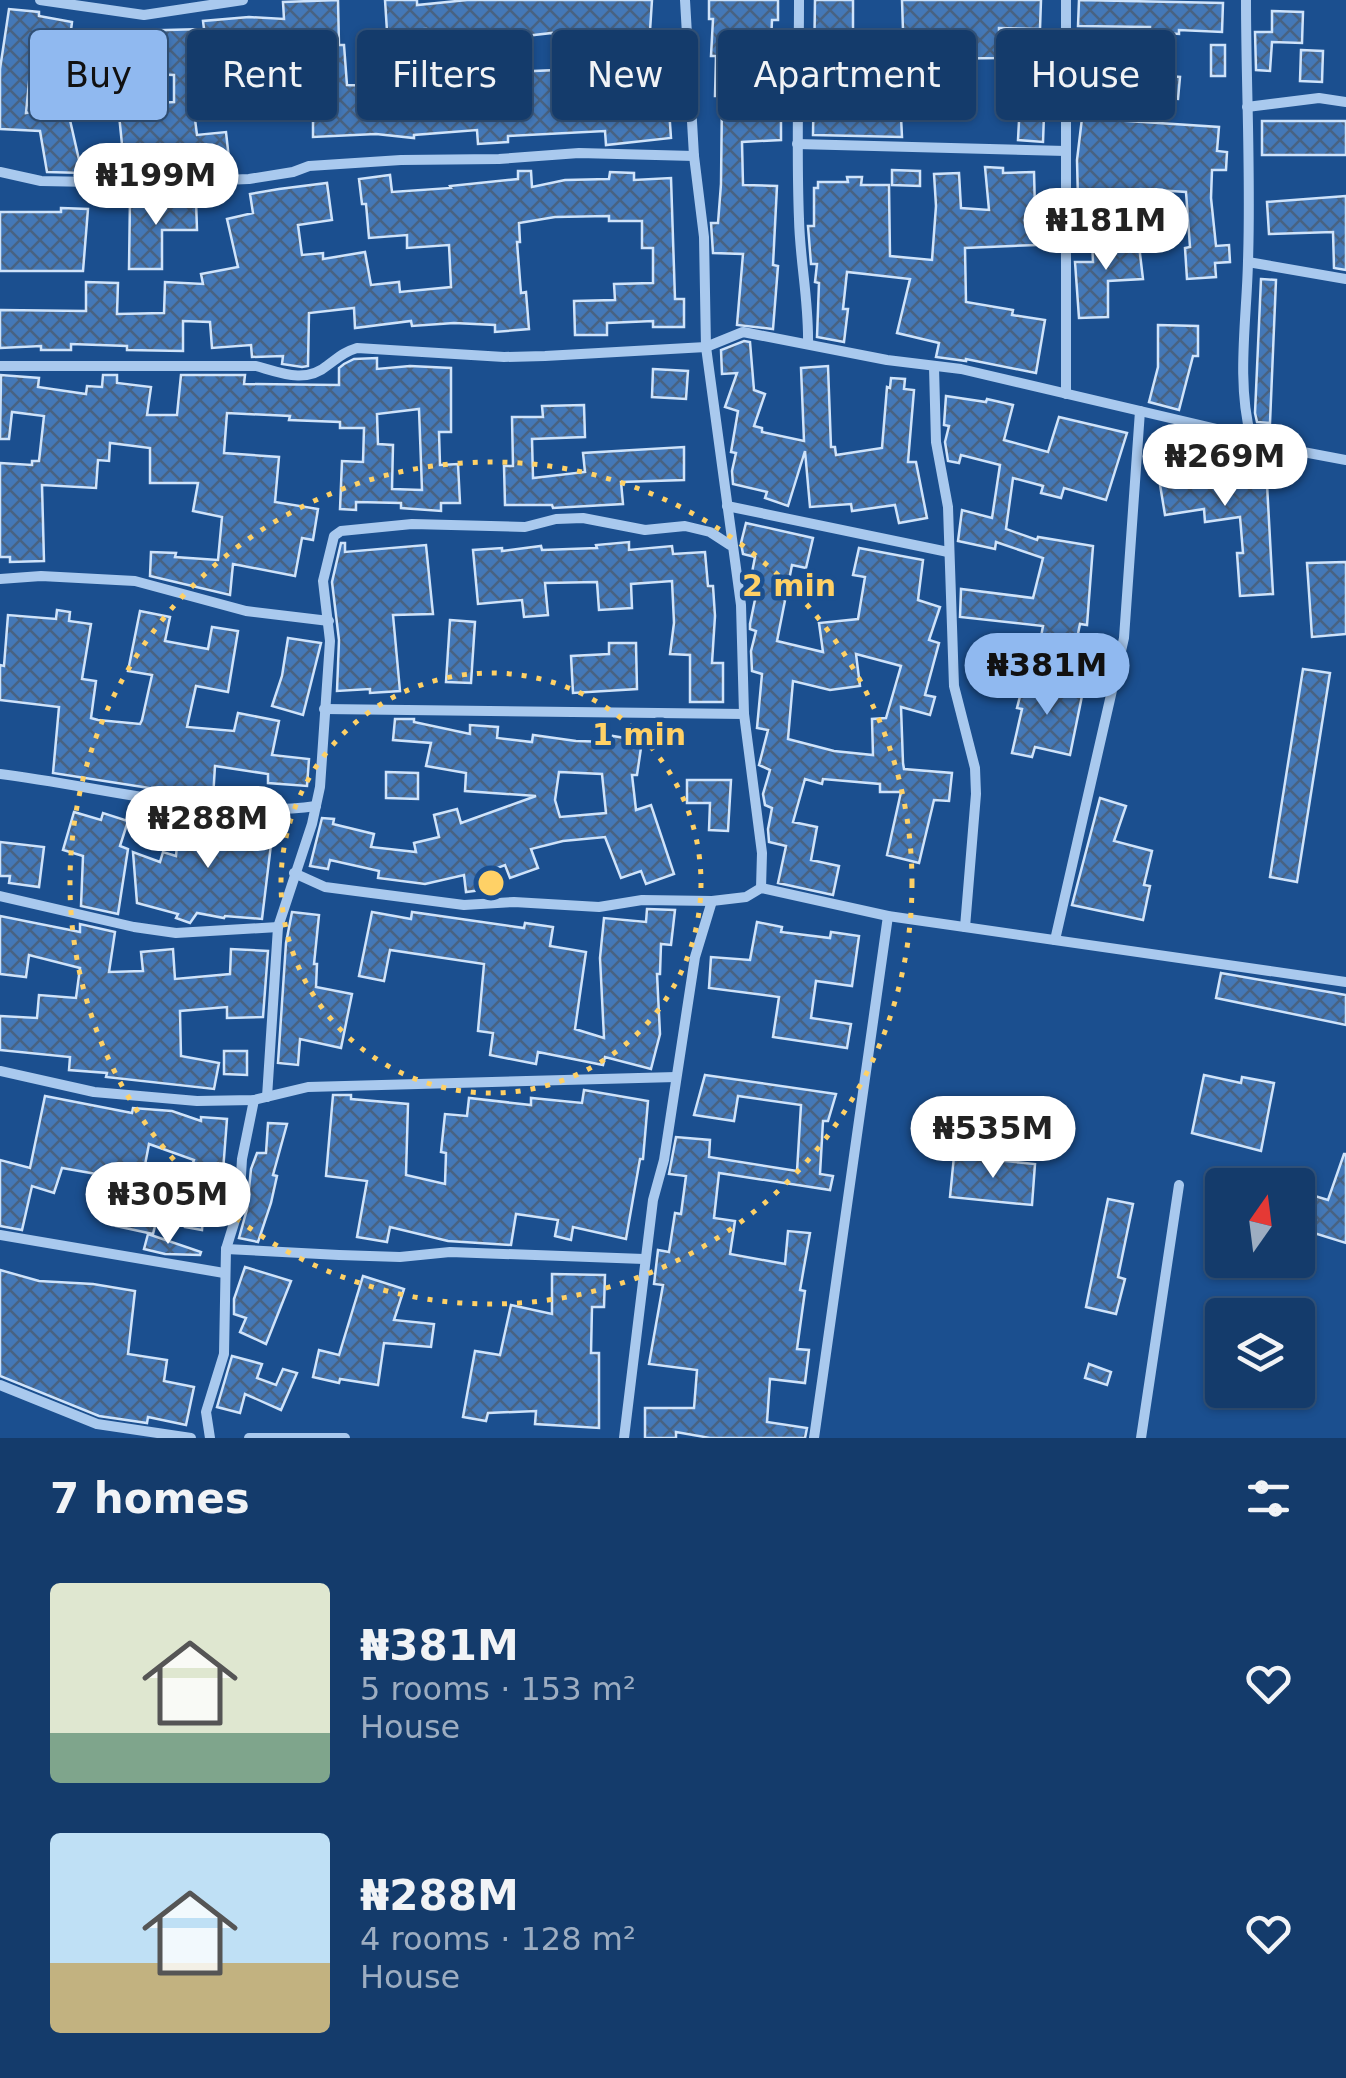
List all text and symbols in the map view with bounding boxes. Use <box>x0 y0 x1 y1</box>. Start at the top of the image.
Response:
chip: Buy <box>30 30 167 120</box>
chip: Rent <box>187 30 337 120</box>
chip: Filters <box>357 30 532 120</box>
chip: New <box>552 30 698 120</box>
chip: Apartment <box>718 30 976 120</box>
chip: House <box>996 30 1175 120</box>
pin: ₦199M <box>86 143 226 228</box>
text: ₦199M <box>96 156 216 194</box>
pin: ₦181M <box>1036 188 1176 273</box>
text: ₦181M <box>1046 201 1166 239</box>
pin: ₦269M <box>1155 424 1295 509</box>
text: ₦269M <box>1165 437 1285 475</box>
text: 2 min <box>742 568 836 603</box>
pin: ₦381M <box>977 633 1117 718</box>
text: ₦381M <box>987 646 1107 684</box>
text: 1 min <box>592 717 686 752</box>
pin: ₦288M <box>138 786 278 871</box>
text: ₦288M <box>148 799 268 837</box>
centre of rings <box>473 865 509 901</box>
pin: ₦535M <box>923 1096 1063 1181</box>
text: ₦535M <box>933 1109 1053 1147</box>
pin: ₦305M <box>98 1162 238 1247</box>
north arrow <box>1205 1168 1315 1278</box>
map controls <box>1205 1168 1315 1408</box>
text: ₦305M <box>108 1175 228 1213</box>
button: layers <box>1205 1298 1315 1408</box>
icon: filters <box>1241 1471 1296 1526</box>
text: 7 homes <box>50 1474 250 1523</box>
text: ₦381M <box>360 1621 519 1670</box>
icon: home <box>130 1623 250 1743</box>
icon: heart <box>1241 1656 1296 1711</box>
text: 5 rooms · 153 m² <box>360 1670 636 1708</box>
text: House <box>360 1708 460 1746</box>
text: ₦288M <box>360 1871 519 1920</box>
icon: home <box>130 1873 250 1993</box>
icon: heart <box>1241 1906 1296 1961</box>
text: 4 rooms · 128 m² <box>360 1920 636 1958</box>
text: House <box>360 1958 460 1996</box>

